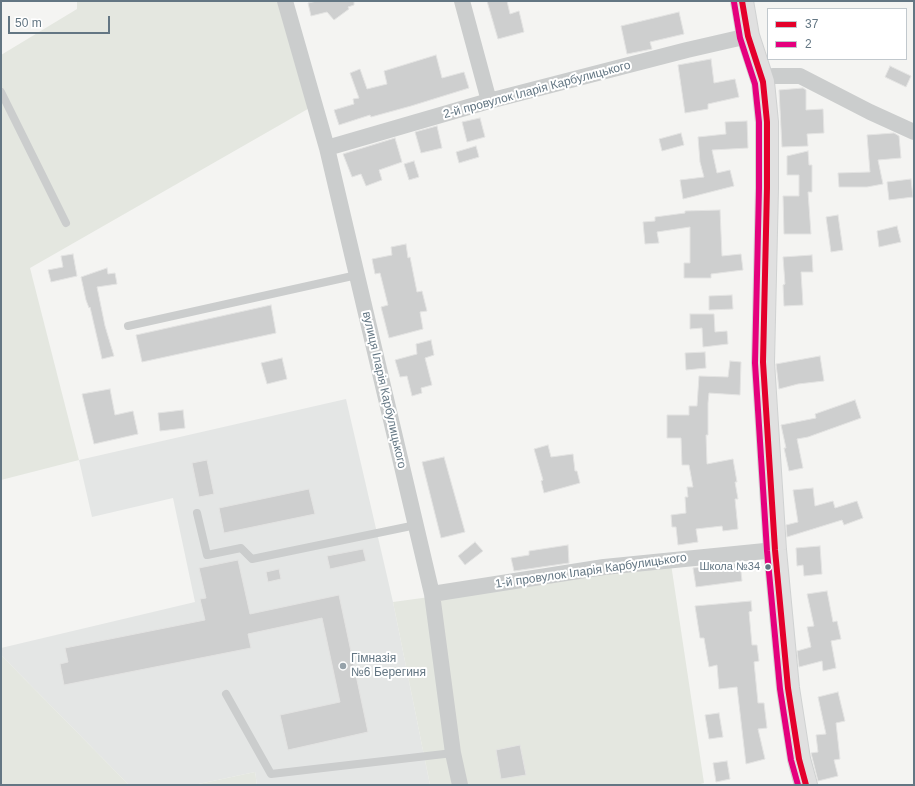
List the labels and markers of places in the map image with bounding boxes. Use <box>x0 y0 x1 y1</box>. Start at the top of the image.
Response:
place label: Школа №34 <box>699 560 760 574</box>
marker: Школа №34 <box>763 562 773 572</box>
place label: Гімназія №6 Берегиня <box>351 652 426 680</box>
marker: Гімназія №6 Берегиня <box>338 661 348 671</box>

